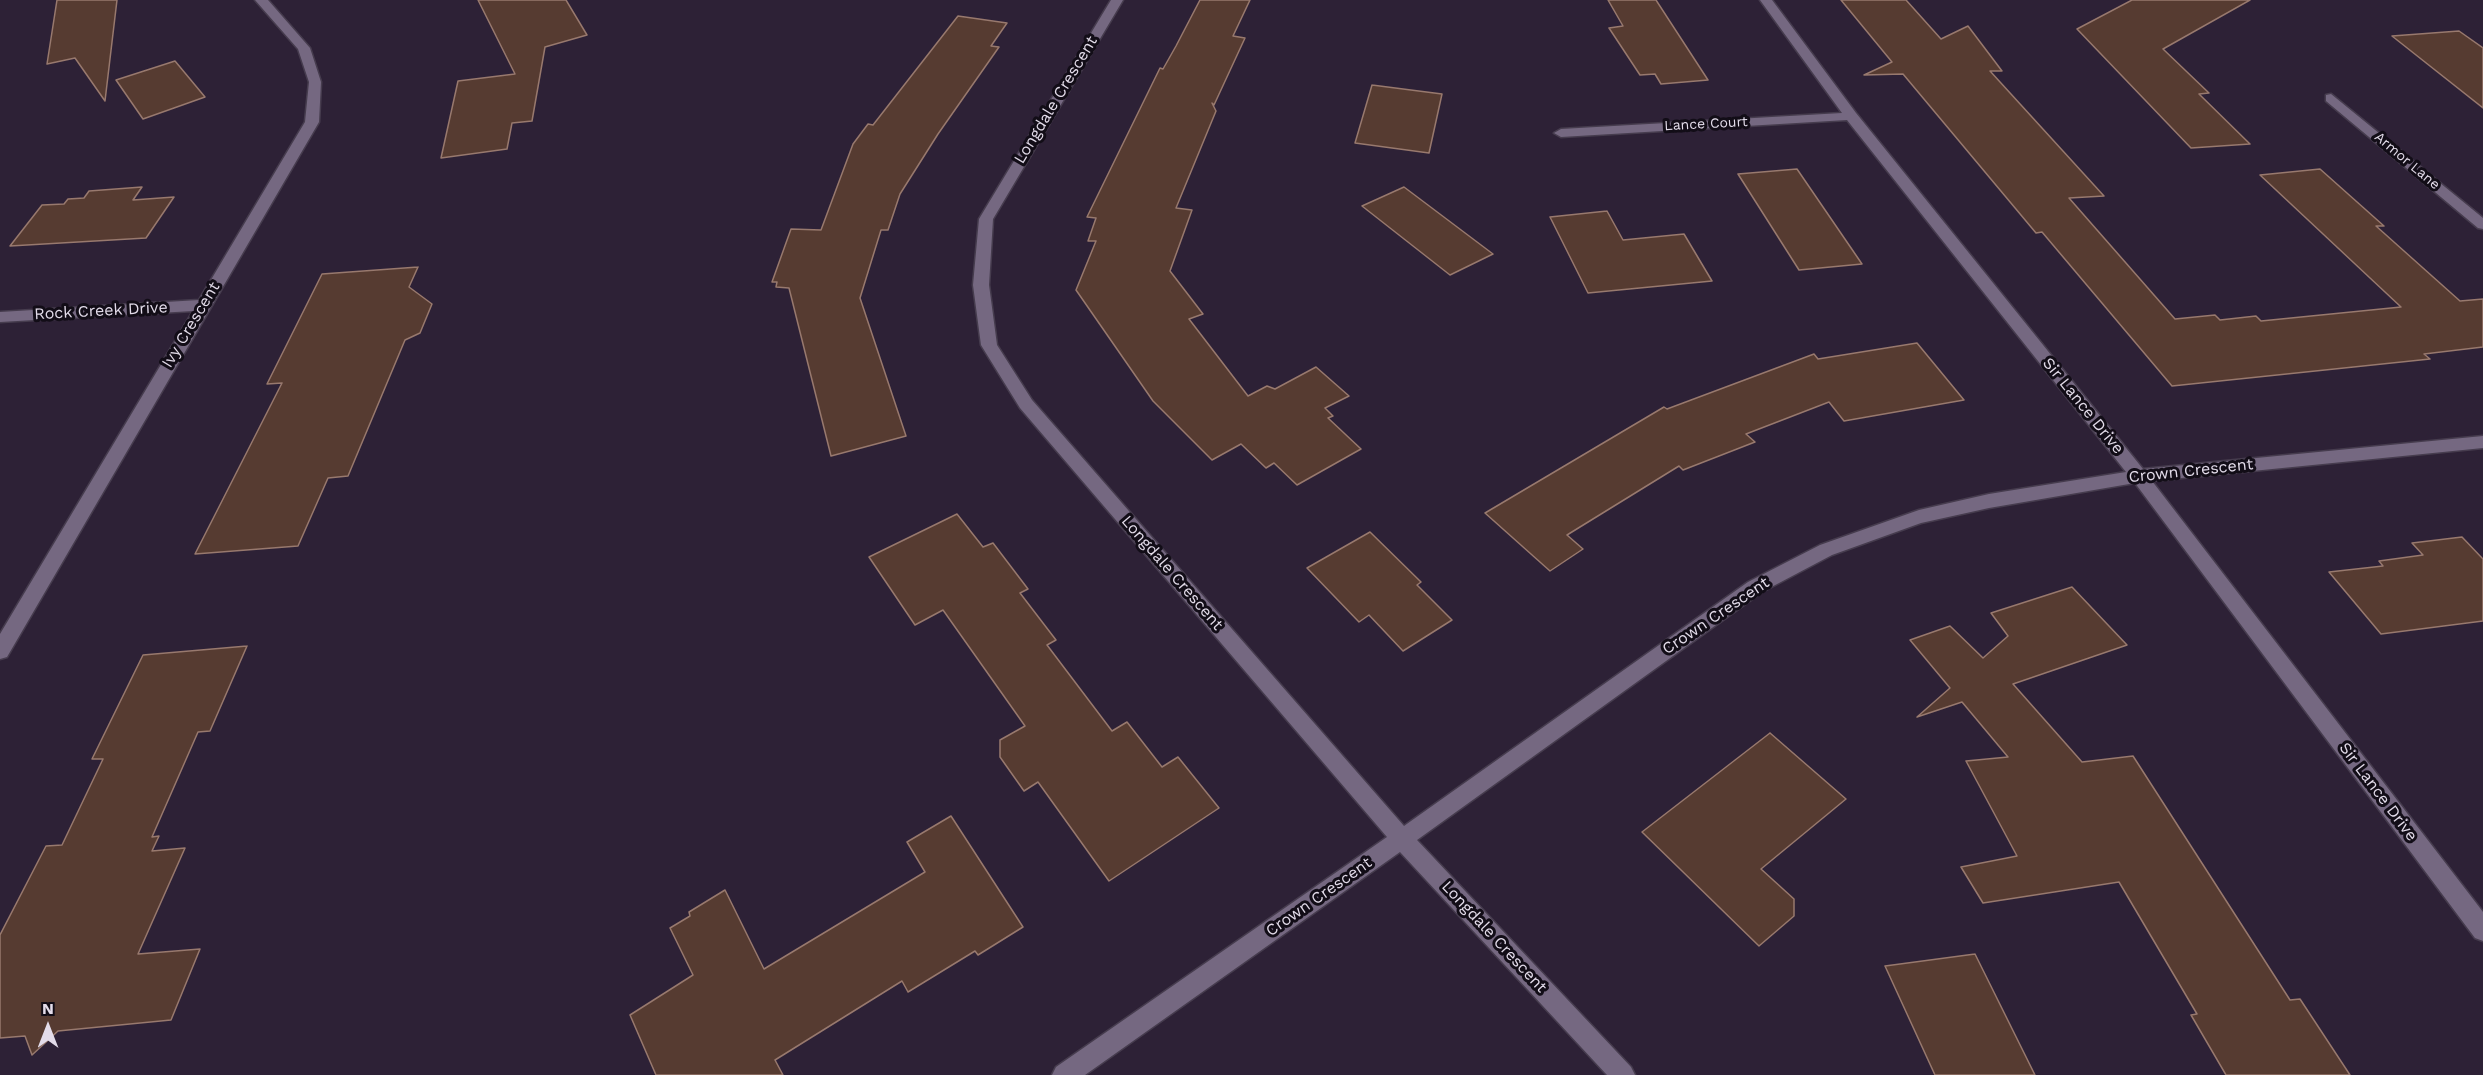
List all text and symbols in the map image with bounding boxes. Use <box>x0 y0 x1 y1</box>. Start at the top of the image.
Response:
street label: Longdale Crescent <box>1010 33 1102 167</box>
street label: Lance Court <box>1664 113 1748 135</box>
street label: Armor Lane <box>2371 129 2443 193</box>
street label: Ivy Crescent <box>158 279 224 371</box>
street label: Rock Creek Drive <box>34 298 168 324</box>
street label: Sir Lance Drive <box>2038 354 2128 458</box>
street label: Crown Crescent <box>2128 455 2254 487</box>
street label: Longdale Crescent <box>1117 512 1227 634</box>
street label: Crown Crescent <box>1659 573 1773 659</box>
street label: Sir Lance Drive <box>2335 739 2421 845</box>
street label: Crown Crescent <box>1262 853 1376 941</box>
street label: Longdale Crescent <box>1437 877 1551 997</box>
north arrow <box>18 997 78 1057</box>
text: N <box>42 999 54 1018</box>

